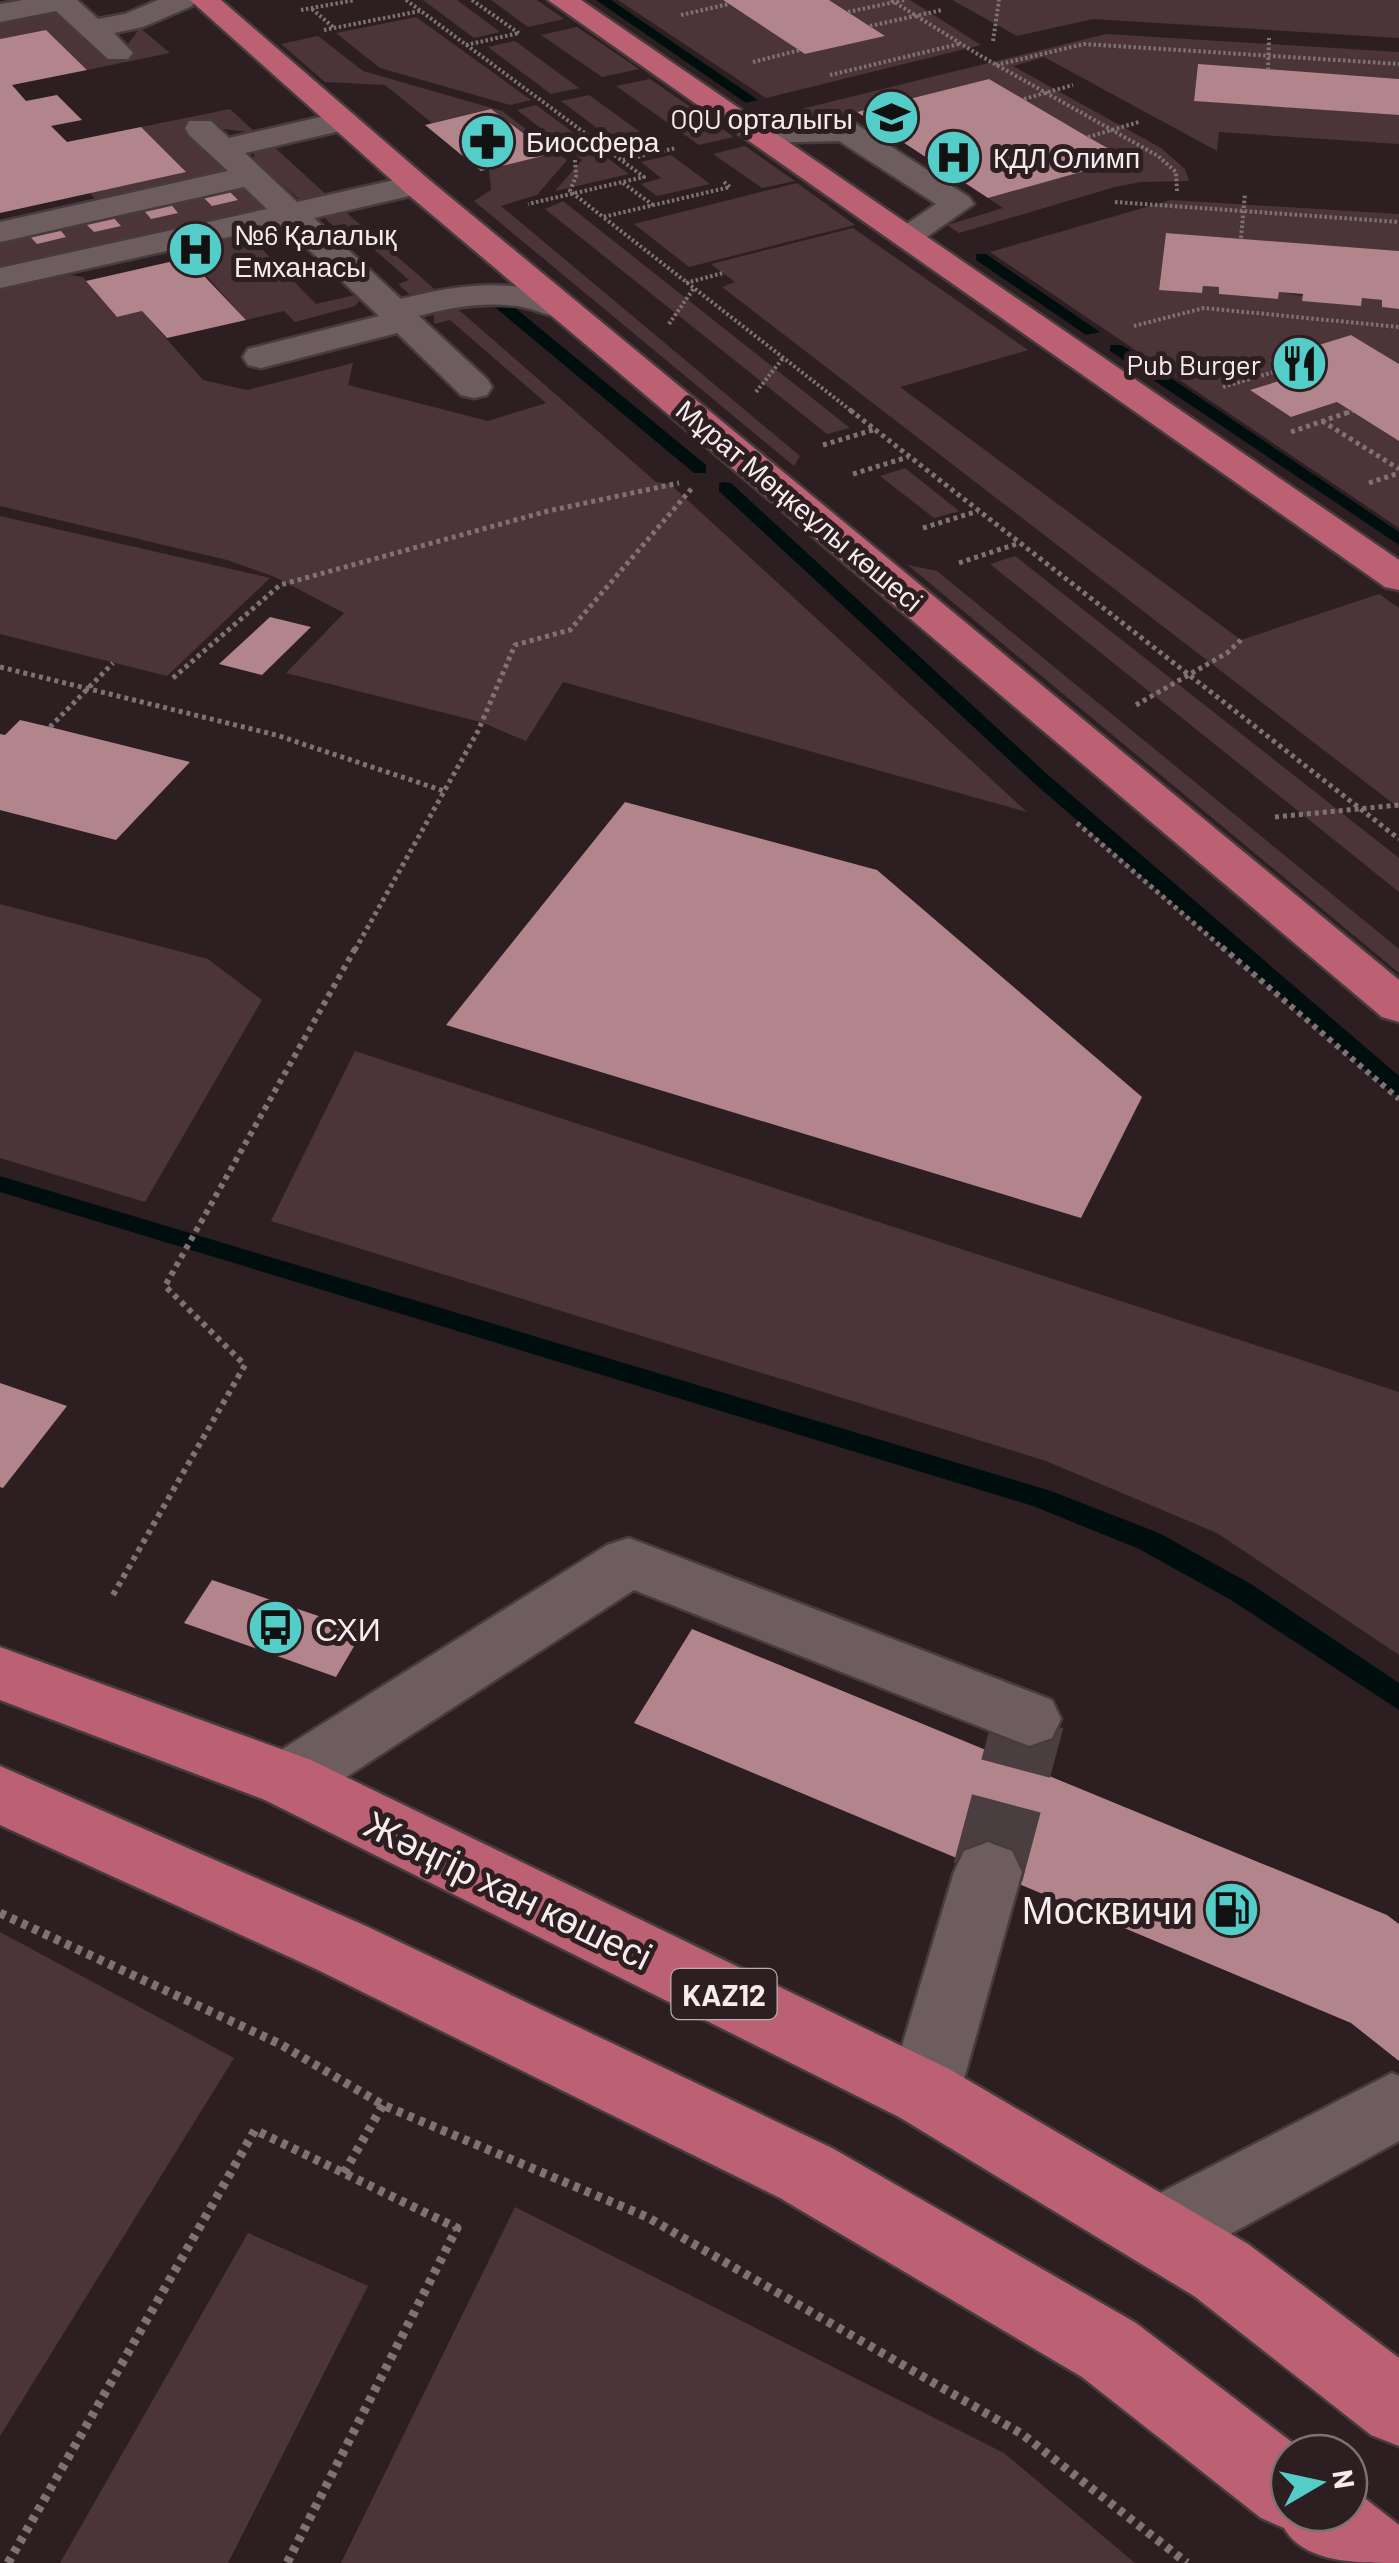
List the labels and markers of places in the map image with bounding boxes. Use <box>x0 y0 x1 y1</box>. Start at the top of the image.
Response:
school or university icon: OQU орталыгы <box>862 88 922 148</box>
place label: OQU орталыгы <box>670 101 853 135</box>
pharmacy icon: Биосфера <box>457 111 517 171</box>
place label: Биосфера <box>526 124 660 158</box>
hospital icon: КДЛ Олимп <box>924 127 984 187</box>
place label: КДЛ Олимп <box>993 140 1140 174</box>
place label: №6 Қалалық Емханасы <box>234 217 397 283</box>
hospital icon: №6 Қалалық Емханасы <box>165 220 225 280</box>
restaurant icon: Pub Burger <box>1270 334 1330 394</box>
place label: Pub Burger <box>1126 347 1261 381</box>
bus stop icon: СХИ <box>246 1598 306 1658</box>
place label: СХИ <box>315 1609 381 1647</box>
fuel station icon: Москвичи <box>1202 1879 1262 1939</box>
place label: Москвичи <box>1022 1886 1193 1932</box>

